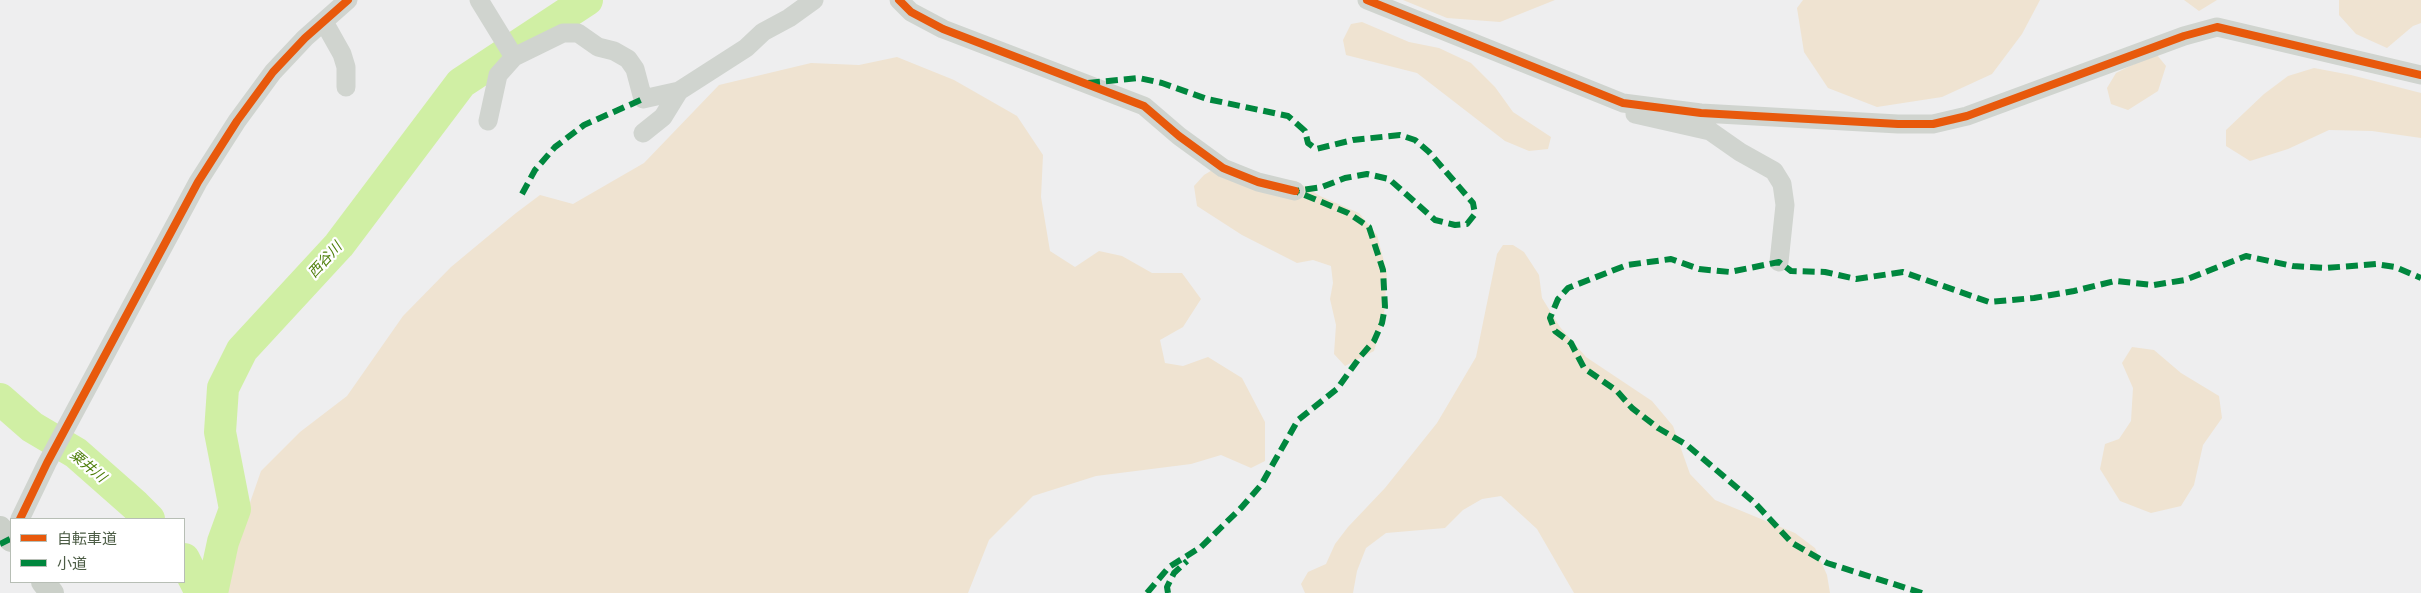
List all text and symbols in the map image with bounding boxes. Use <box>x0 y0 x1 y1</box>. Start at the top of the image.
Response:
water label: 西谷川 <box>305 239 345 281</box>
water label: 粟井川 <box>67 446 109 486</box>
legend <box>10 518 185 583</box>
text: 自転車道 <box>57 530 117 547</box>
text: 小道 <box>57 555 87 572</box>

